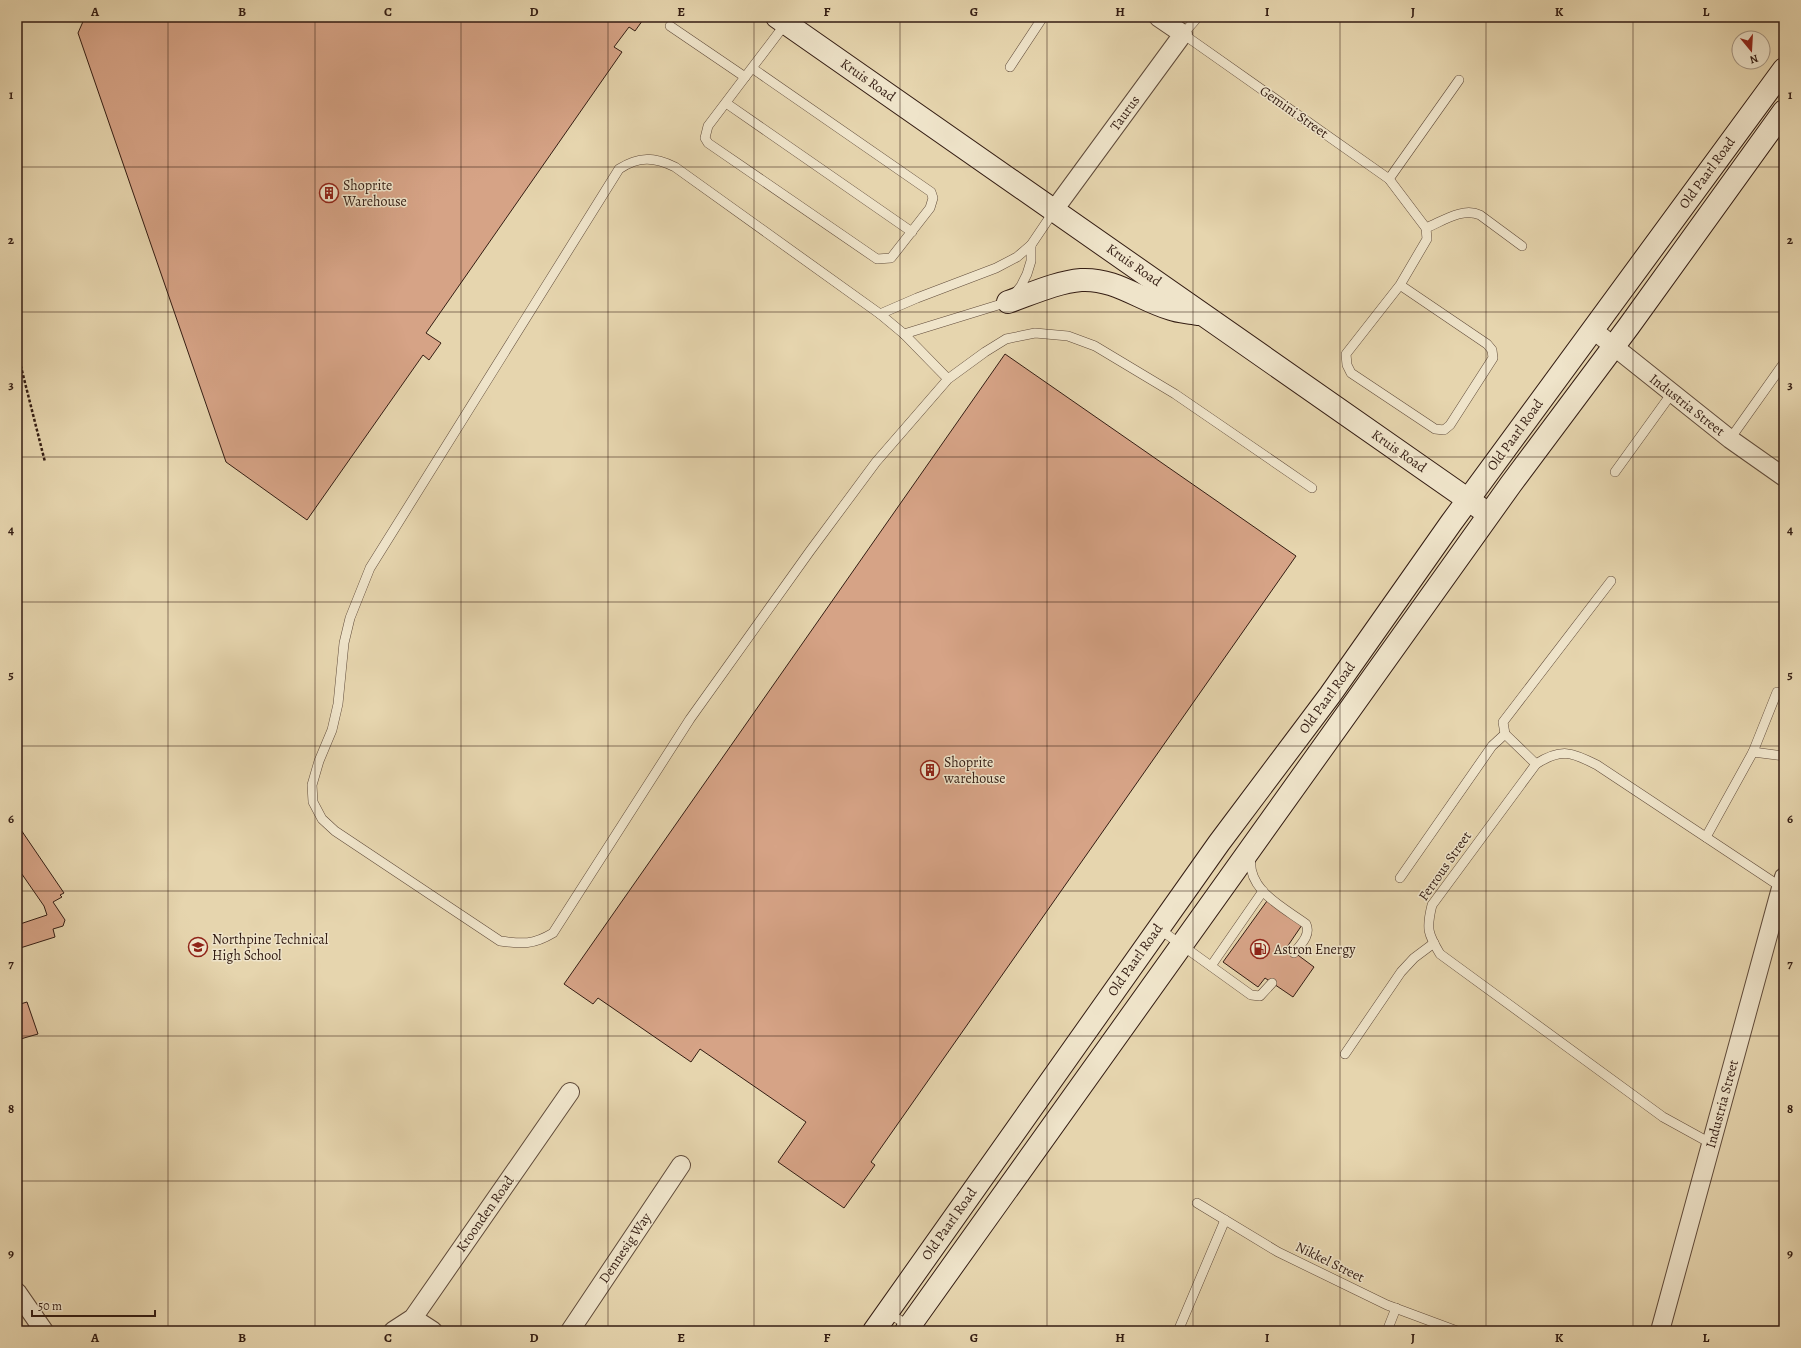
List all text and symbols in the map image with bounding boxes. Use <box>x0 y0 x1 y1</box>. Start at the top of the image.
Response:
text: A <box>90 3 100 20</box>
text: B <box>238 3 246 20</box>
text: C <box>384 3 392 20</box>
text: D <box>529 3 539 20</box>
text: E <box>677 3 685 20</box>
text: F <box>824 3 831 20</box>
text: G <box>970 3 978 20</box>
text: H <box>1115 3 1125 20</box>
text: I <box>1265 3 1270 20</box>
text: J <box>1411 3 1415 20</box>
text: K <box>1555 3 1564 20</box>
text: L <box>1703 3 1710 20</box>
north arrow <box>1731 30 1771 70</box>
text: N <box>1748 51 1760 67</box>
street label: Kruis Road <box>837 54 900 106</box>
street label: Gemini Street <box>1256 81 1332 143</box>
text: 1 <box>9 86 14 103</box>
text: 1 <box>1788 86 1793 103</box>
street label: Taurus <box>1106 91 1144 135</box>
street label: Old Paarl Road <box>1674 133 1740 213</box>
place label: Shoprite Warehouse <box>342 176 407 211</box>
building icon: Shoprite Warehouse <box>318 182 340 204</box>
text: 2 <box>8 231 15 248</box>
text: 2 <box>1787 231 1794 248</box>
street label: Kruis Road <box>1103 239 1166 291</box>
street label: Industria Street <box>1645 370 1729 441</box>
text: 3 <box>8 376 14 393</box>
text: 3 <box>1787 376 1793 393</box>
street label: Old Paarl Road <box>1482 395 1548 475</box>
street label: Kruis Road <box>1368 425 1431 477</box>
text: 4 <box>8 521 14 538</box>
text: 4 <box>1787 521 1793 538</box>
street label: Old Paarl Road <box>1294 658 1360 738</box>
text: 5 <box>8 666 14 683</box>
text: 5 <box>1787 666 1793 683</box>
place label: Shoprite warehouse <box>943 753 1006 788</box>
building icon: Shoprite warehouse <box>919 759 941 781</box>
text: 6 <box>8 810 14 827</box>
text: 6 <box>1787 810 1793 827</box>
street label: Ferrous Street <box>1414 827 1476 905</box>
street label: Old Paarl Road <box>1103 920 1167 1000</box>
place label: Northpine Technical High School <box>212 930 329 965</box>
school or university icon: Northpine Technical High School <box>187 936 209 958</box>
fuel station icon: Astron Energy <box>1249 938 1271 960</box>
place label: Astron Energy <box>1273 940 1356 959</box>
text: 7 <box>8 955 14 972</box>
text: 7 <box>1787 955 1793 972</box>
street label: Industria Street <box>1701 1057 1743 1150</box>
text: 8 <box>8 1100 14 1117</box>
text: 8 <box>1787 1100 1793 1117</box>
street label: Kroonden Road <box>452 1172 519 1256</box>
street label: Old Paarl Road <box>917 1184 981 1264</box>
street label: Dennesig Way <box>594 1208 656 1287</box>
street label: Nikkel Street <box>1292 1237 1368 1287</box>
text: 9 <box>8 1245 14 1262</box>
text: 9 <box>1787 1245 1793 1262</box>
scale bar <box>32 1292 155 1318</box>
text: 50 m <box>38 1298 62 1314</box>
text: A <box>90 1329 100 1346</box>
text: B <box>238 1329 246 1346</box>
text: C <box>384 1329 392 1346</box>
text: D <box>529 1329 539 1346</box>
text: E <box>677 1329 685 1346</box>
text: F <box>824 1329 831 1346</box>
text: G <box>970 1329 978 1346</box>
text: H <box>1115 1329 1125 1346</box>
text: I <box>1265 1329 1270 1346</box>
text: J <box>1411 1329 1415 1346</box>
text: K <box>1555 1329 1564 1346</box>
text: L <box>1703 1329 1710 1346</box>

